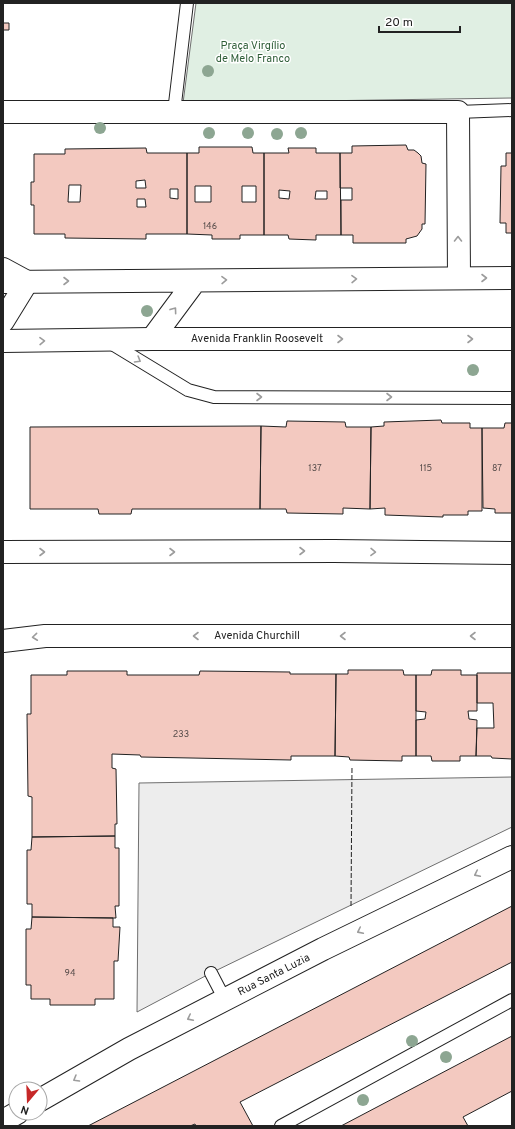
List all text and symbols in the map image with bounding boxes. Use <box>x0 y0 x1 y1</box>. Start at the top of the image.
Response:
scale bar <box>379 8 460 34</box>
text: 20 m <box>385 15 413 31</box>
park label: Praça Virgílio de Melo Franco <box>216 39 290 66</box>
house number: 146 <box>203 221 217 232</box>
one-way arrow <box>454 236 462 242</box>
one-way arrow <box>481 274 487 282</box>
one-way arrow <box>351 275 357 283</box>
one-way arrow <box>221 276 227 284</box>
one-way arrow <box>63 277 69 285</box>
one-way arrow <box>169 307 176 314</box>
street label: Avenida Franklin Roosevelt <box>191 332 323 346</box>
one-way arrow <box>337 335 343 343</box>
one-way arrow <box>467 335 473 343</box>
one-way arrow <box>39 337 45 345</box>
one-way arrow <box>134 355 141 363</box>
one-way arrow <box>256 393 262 401</box>
one-way arrow <box>386 393 392 401</box>
house number: 137 <box>308 463 322 474</box>
house number: 115 <box>420 463 432 474</box>
house number: 87 <box>492 463 502 474</box>
one-way arrow <box>299 547 305 555</box>
one-way arrow <box>39 548 45 556</box>
one-way arrow <box>169 548 175 556</box>
one-way arrow <box>370 548 376 556</box>
street label: Avenida Churchill <box>214 629 300 643</box>
one-way arrow <box>193 632 199 640</box>
one-way arrow <box>340 632 346 640</box>
one-way arrow <box>470 632 476 640</box>
one-way arrow <box>32 633 38 642</box>
house number: 233 <box>173 729 189 740</box>
one-way arrow <box>474 869 481 877</box>
one-way arrow <box>357 926 365 934</box>
street label: Rua Santa Luzia <box>236 951 313 999</box>
house number: 94 <box>65 968 76 979</box>
one-way arrow <box>187 1013 194 1020</box>
one-way arrow <box>73 1075 80 1082</box>
north arrow <box>8 1081 48 1121</box>
text: N <box>19 1102 31 1117</box>

